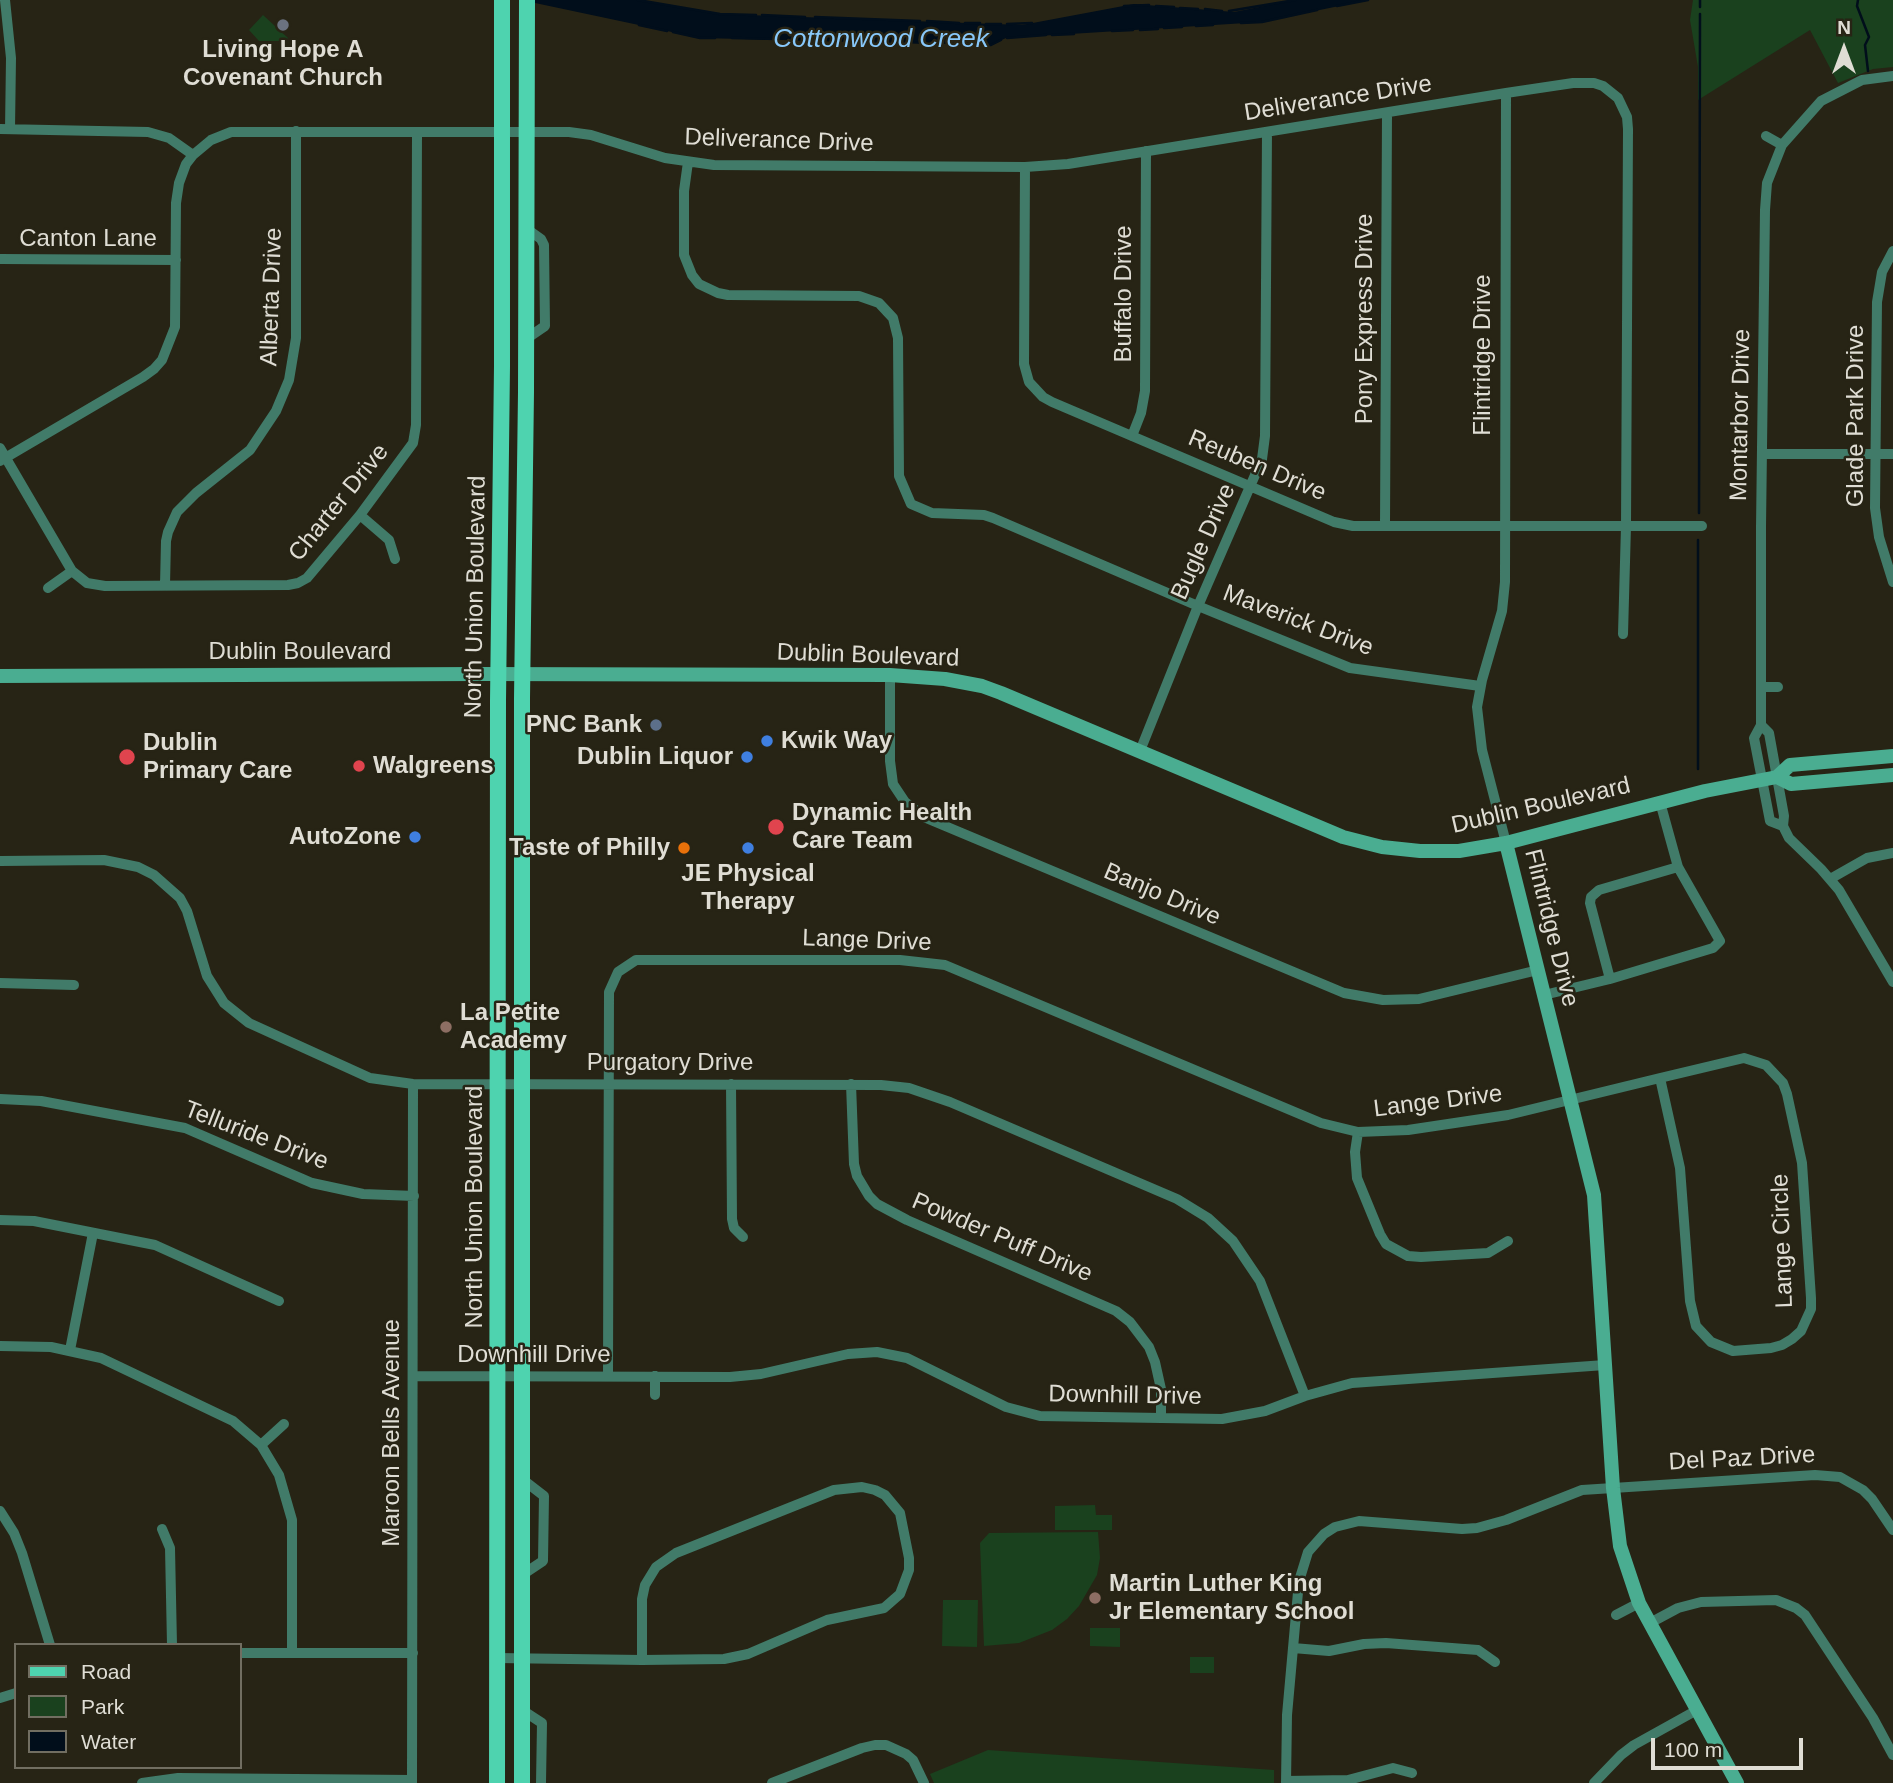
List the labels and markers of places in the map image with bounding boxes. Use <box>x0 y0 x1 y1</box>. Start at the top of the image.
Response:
marker: Living Hope A Covenant Church <box>275 17 291 33</box>
place label: Living Hope A Covenant Church <box>183 36 383 92</box>
place label: PNC Bank <box>526 711 642 739</box>
marker: PNC Bank <box>648 717 664 733</box>
place label: Kwik Way <box>781 727 892 755</box>
place label: Dublin Primary Care <box>143 729 292 785</box>
marker: Kwik Way <box>759 733 775 749</box>
place label: Dublin Liquor <box>577 743 733 771</box>
marker: Dublin Primary Care <box>117 747 137 767</box>
marker: Dublin Liquor <box>739 749 755 765</box>
place label: Walgreens <box>373 752 493 780</box>
marker: Walgreens <box>351 758 367 774</box>
place label: Dynamic Health Care Team <box>792 799 972 855</box>
marker: Dynamic Health Care Team <box>766 817 786 837</box>
place label: AutoZone <box>289 823 401 851</box>
marker: AutoZone <box>407 829 423 845</box>
place label: Taste of Philly <box>509 834 670 862</box>
marker: Taste of Philly <box>676 840 692 856</box>
marker: JE Physical Therapy <box>740 840 756 856</box>
place label: JE Physical Therapy <box>681 860 815 916</box>
place label: La Petite Academy <box>460 999 567 1055</box>
marker: La Petite Academy <box>438 1019 454 1035</box>
place label: Martin Luther King Jr Elementary School <box>1109 1570 1354 1626</box>
marker: Martin Luther King Jr Elementary School <box>1087 1590 1103 1606</box>

